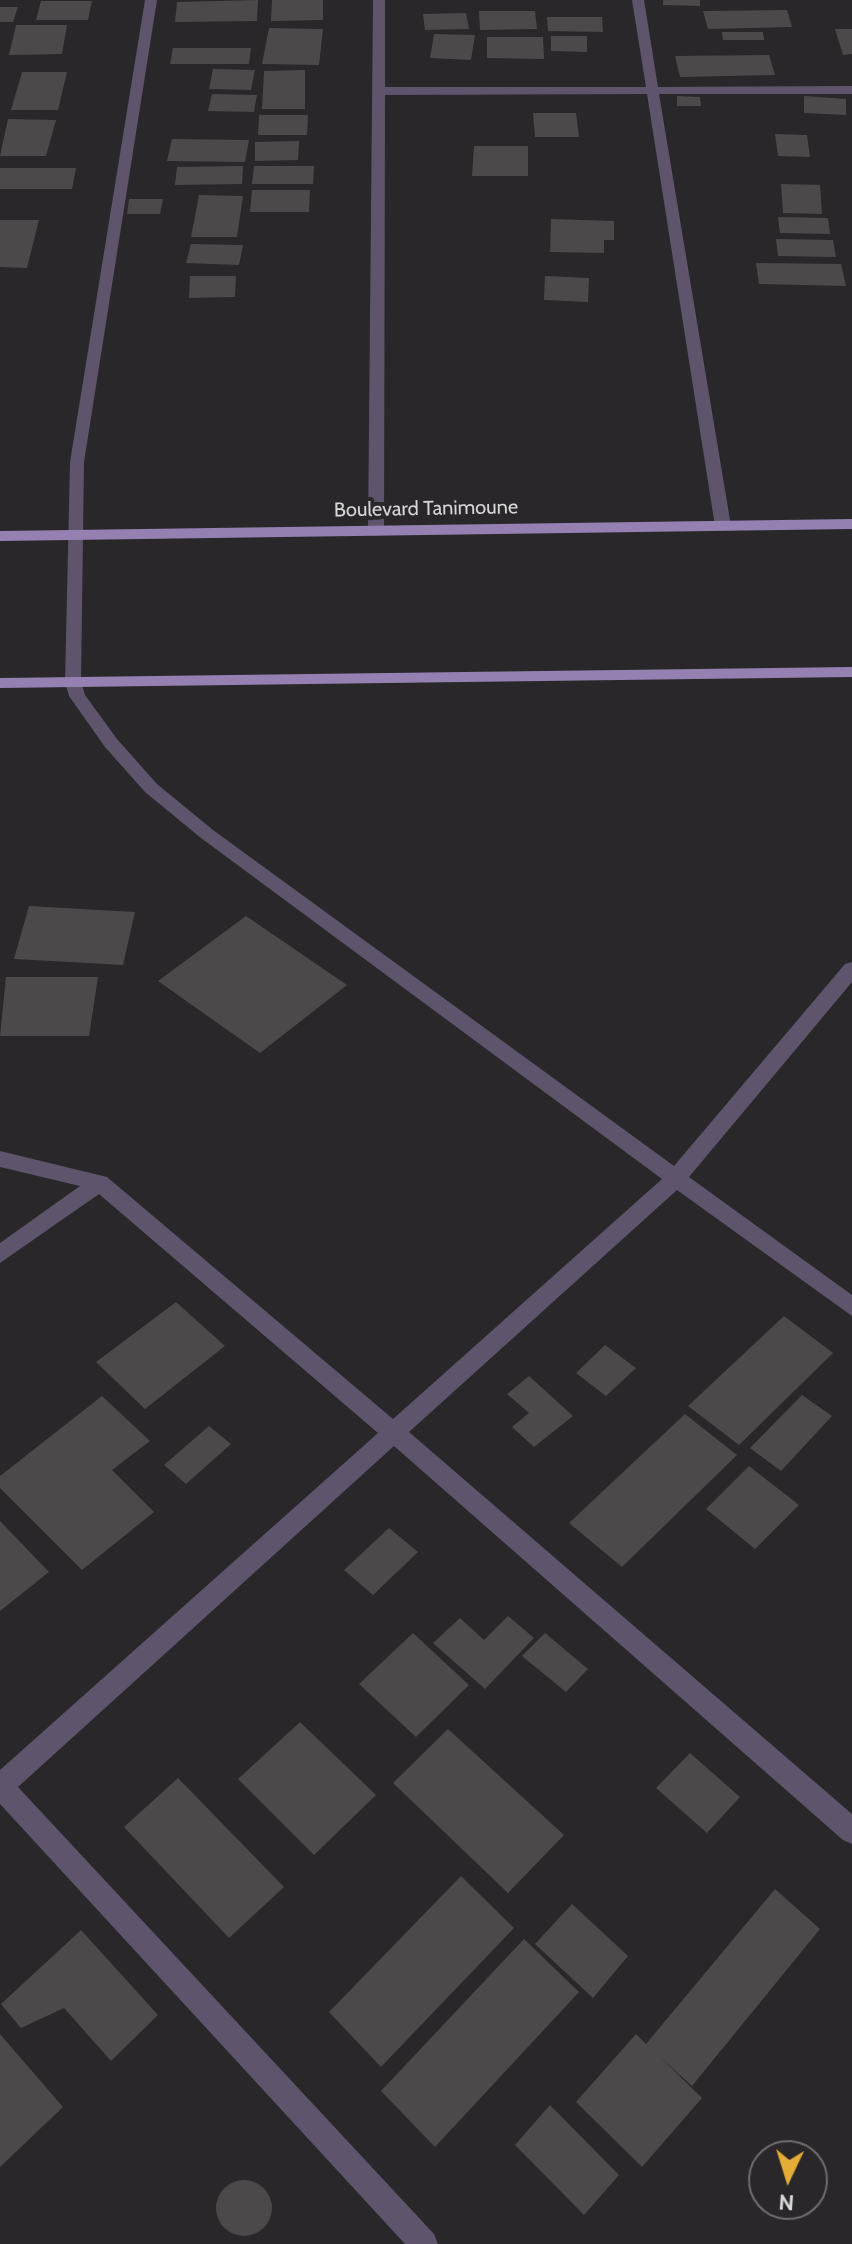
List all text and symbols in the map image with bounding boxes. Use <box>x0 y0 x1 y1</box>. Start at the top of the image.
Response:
street label: Boulevard Tanimoune <box>334 495 518 523</box>
north arrow <box>748 2140 828 2220</box>
text: N <box>778 2188 795 2216</box>

